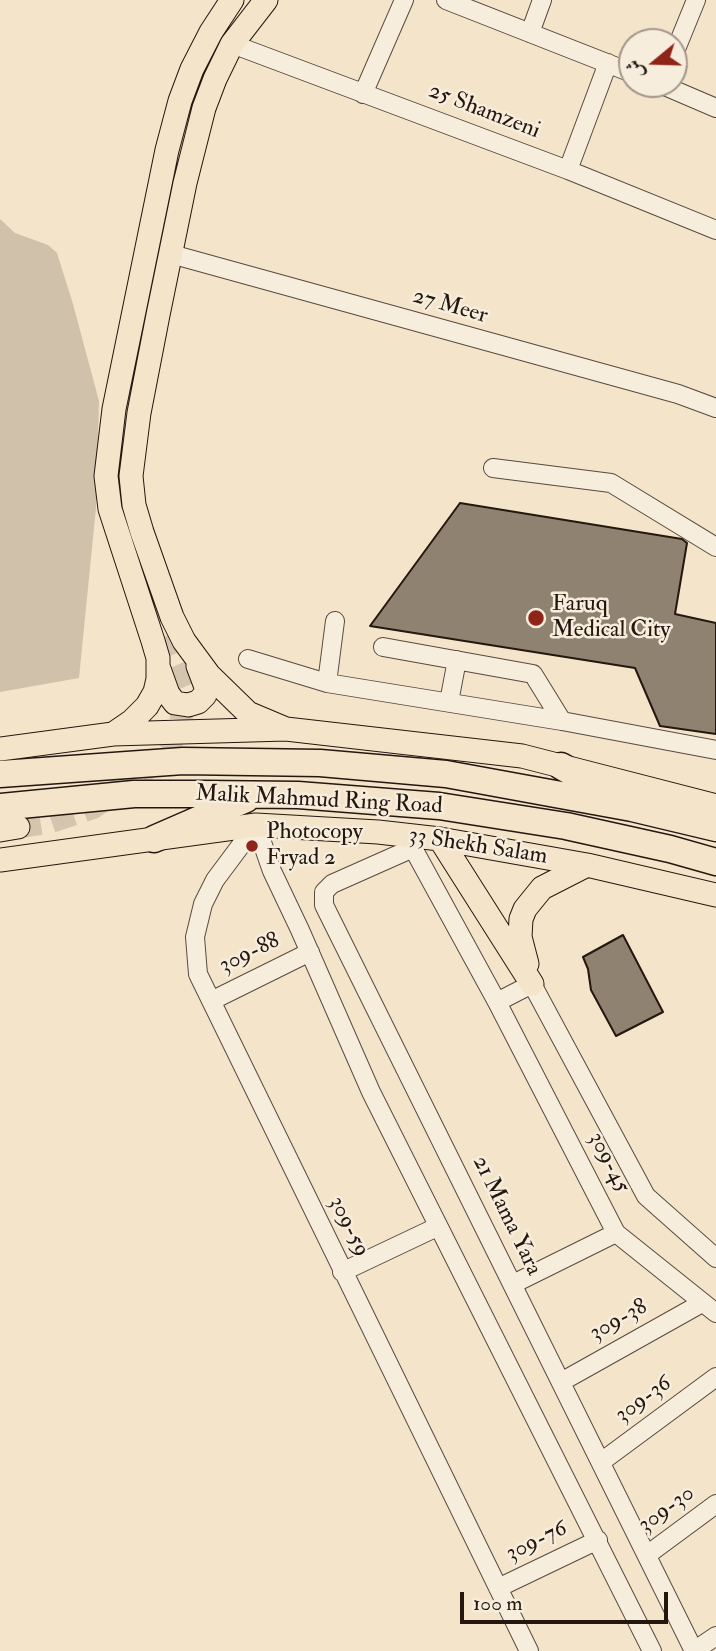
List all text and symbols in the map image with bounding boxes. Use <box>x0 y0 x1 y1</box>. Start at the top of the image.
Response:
north arrow <box>618 28 688 98</box>
text: ش <box>621 56 649 82</box>
street label: 25 Shamzeni <box>424 78 544 146</box>
street label: 27 Meer <box>409 283 491 331</box>
place label: Faruq Medical City <box>552 591 670 645</box>
marker: Faruq Medical City <box>526 608 546 628</box>
street label: Malik Mahmud Ring Road <box>195 781 443 821</box>
place label: Photocopy Fryad 2 <box>266 819 363 873</box>
street label: 33 Shekh Salam <box>407 822 549 872</box>
marker: Photocopy Fryad 2 <box>244 838 260 854</box>
street label: 309-88 <box>215 928 285 980</box>
street label: 309-45 <box>581 1128 635 1198</box>
street label: 21 Mama Yara <box>465 1152 547 1280</box>
street label: 309-59 <box>322 1192 374 1262</box>
street label: 309-38 <box>585 1294 653 1348</box>
street label: 309-36 <box>611 1370 677 1430</box>
street label: 309-30 <box>634 1480 700 1540</box>
street label: 309-76 <box>502 1516 572 1568</box>
scale bar <box>464 1578 672 1622</box>
text: 100 m <box>473 1590 523 1617</box>

